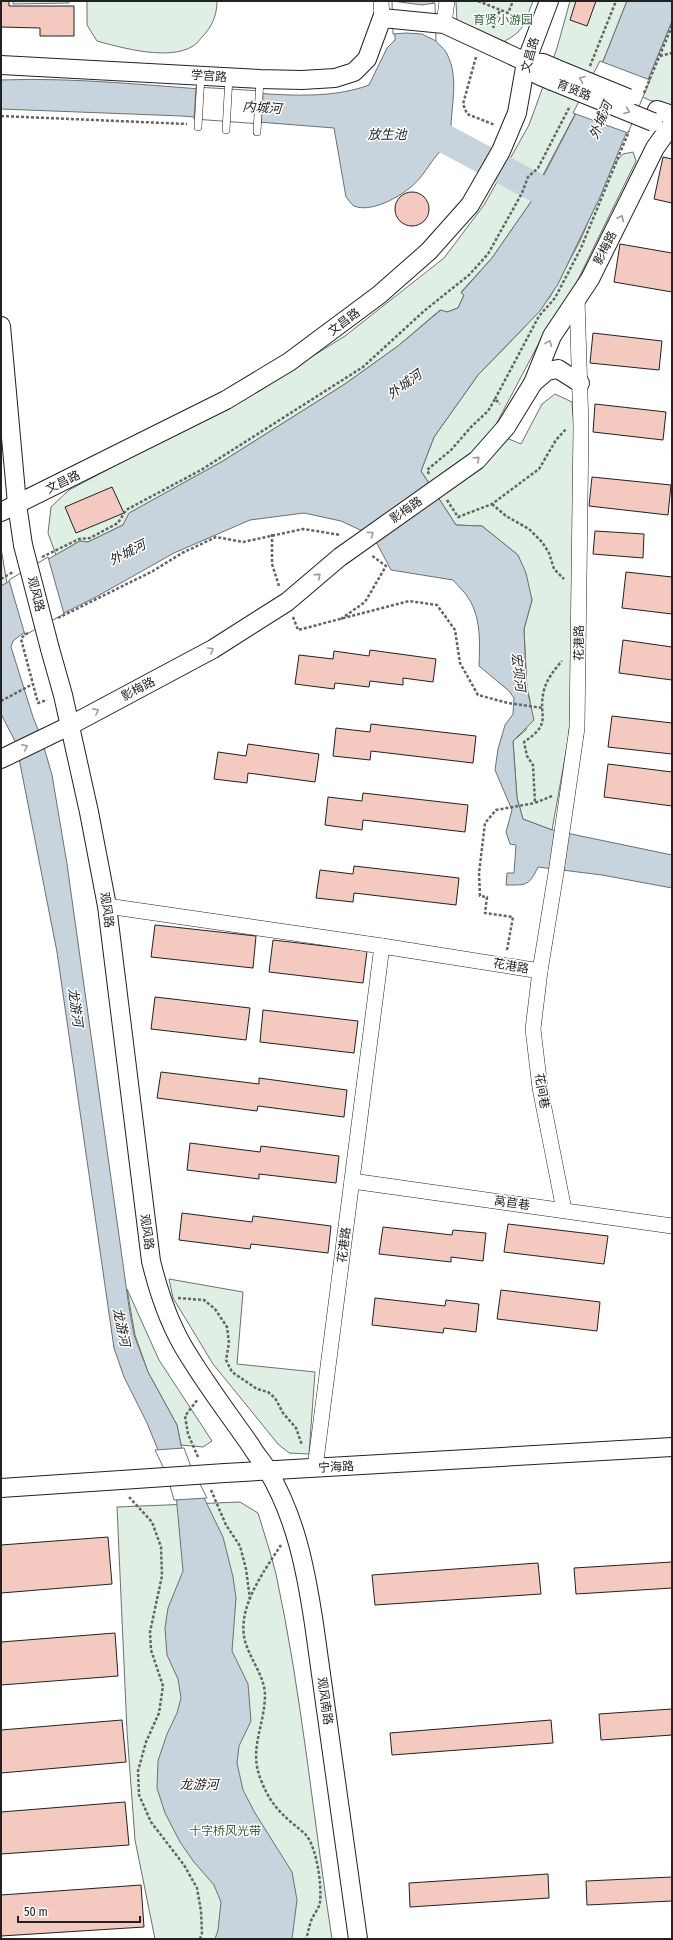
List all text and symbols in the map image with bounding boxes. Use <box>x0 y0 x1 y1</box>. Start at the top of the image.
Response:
park label: 育贤小游园 <box>473 13 533 27</box>
street label: 文昌路 <box>518 36 542 74</box>
street label: 学宫路 <box>191 68 227 84</box>
one-way arrow <box>578 76 585 84</box>
street label: 育贤路 <box>555 77 593 103</box>
water label: 外城河 <box>586 97 616 141</box>
water label: 内城河 <box>242 99 285 117</box>
one-way arrow <box>624 107 631 115</box>
water label: 放生池 <box>367 127 408 142</box>
one-way arrow <box>616 215 623 223</box>
street label: 影梅路 <box>591 229 619 267</box>
street label: 文昌路 <box>325 306 363 338</box>
one-way arrow <box>544 339 552 347</box>
water label: 外城河 <box>384 365 427 402</box>
one-way arrow <box>472 456 480 464</box>
street label: 文昌路 <box>44 468 82 496</box>
street label: 影梅路 <box>387 494 425 526</box>
one-way arrow <box>367 532 374 539</box>
water label: 外城河 <box>106 536 151 568</box>
one-way arrow <box>313 573 320 580</box>
street label: 观风路 <box>25 575 47 613</box>
street label: 花港路 <box>572 625 586 661</box>
one-way arrow <box>207 647 214 654</box>
water label: 宏坝河 <box>509 652 529 695</box>
street label: 影梅路 <box>119 674 157 704</box>
one-way arrow <box>92 709 100 716</box>
one-way arrow <box>21 744 28 752</box>
street label: 观风路 <box>98 891 116 929</box>
street label: 花港路 <box>492 956 530 976</box>
water label: 龙游河 <box>65 987 86 1030</box>
street label: 花间巷 <box>532 1072 552 1110</box>
street label: 莴苣巷 <box>493 1194 531 1212</box>
street label: 观风路 <box>138 1213 156 1251</box>
street label: 花港路 <box>335 1226 353 1264</box>
water label: 龙游河 <box>110 1306 134 1351</box>
street label: 宁海路 <box>318 1459 354 1475</box>
street label: 观风南路 <box>315 1676 335 1726</box>
water label: 龙游河 <box>179 1777 221 1792</box>
park label: 十字桥风光带 <box>189 1824 261 1838</box>
scale bar <box>18 1898 140 1924</box>
text: 50 m <box>24 1905 48 1919</box>

